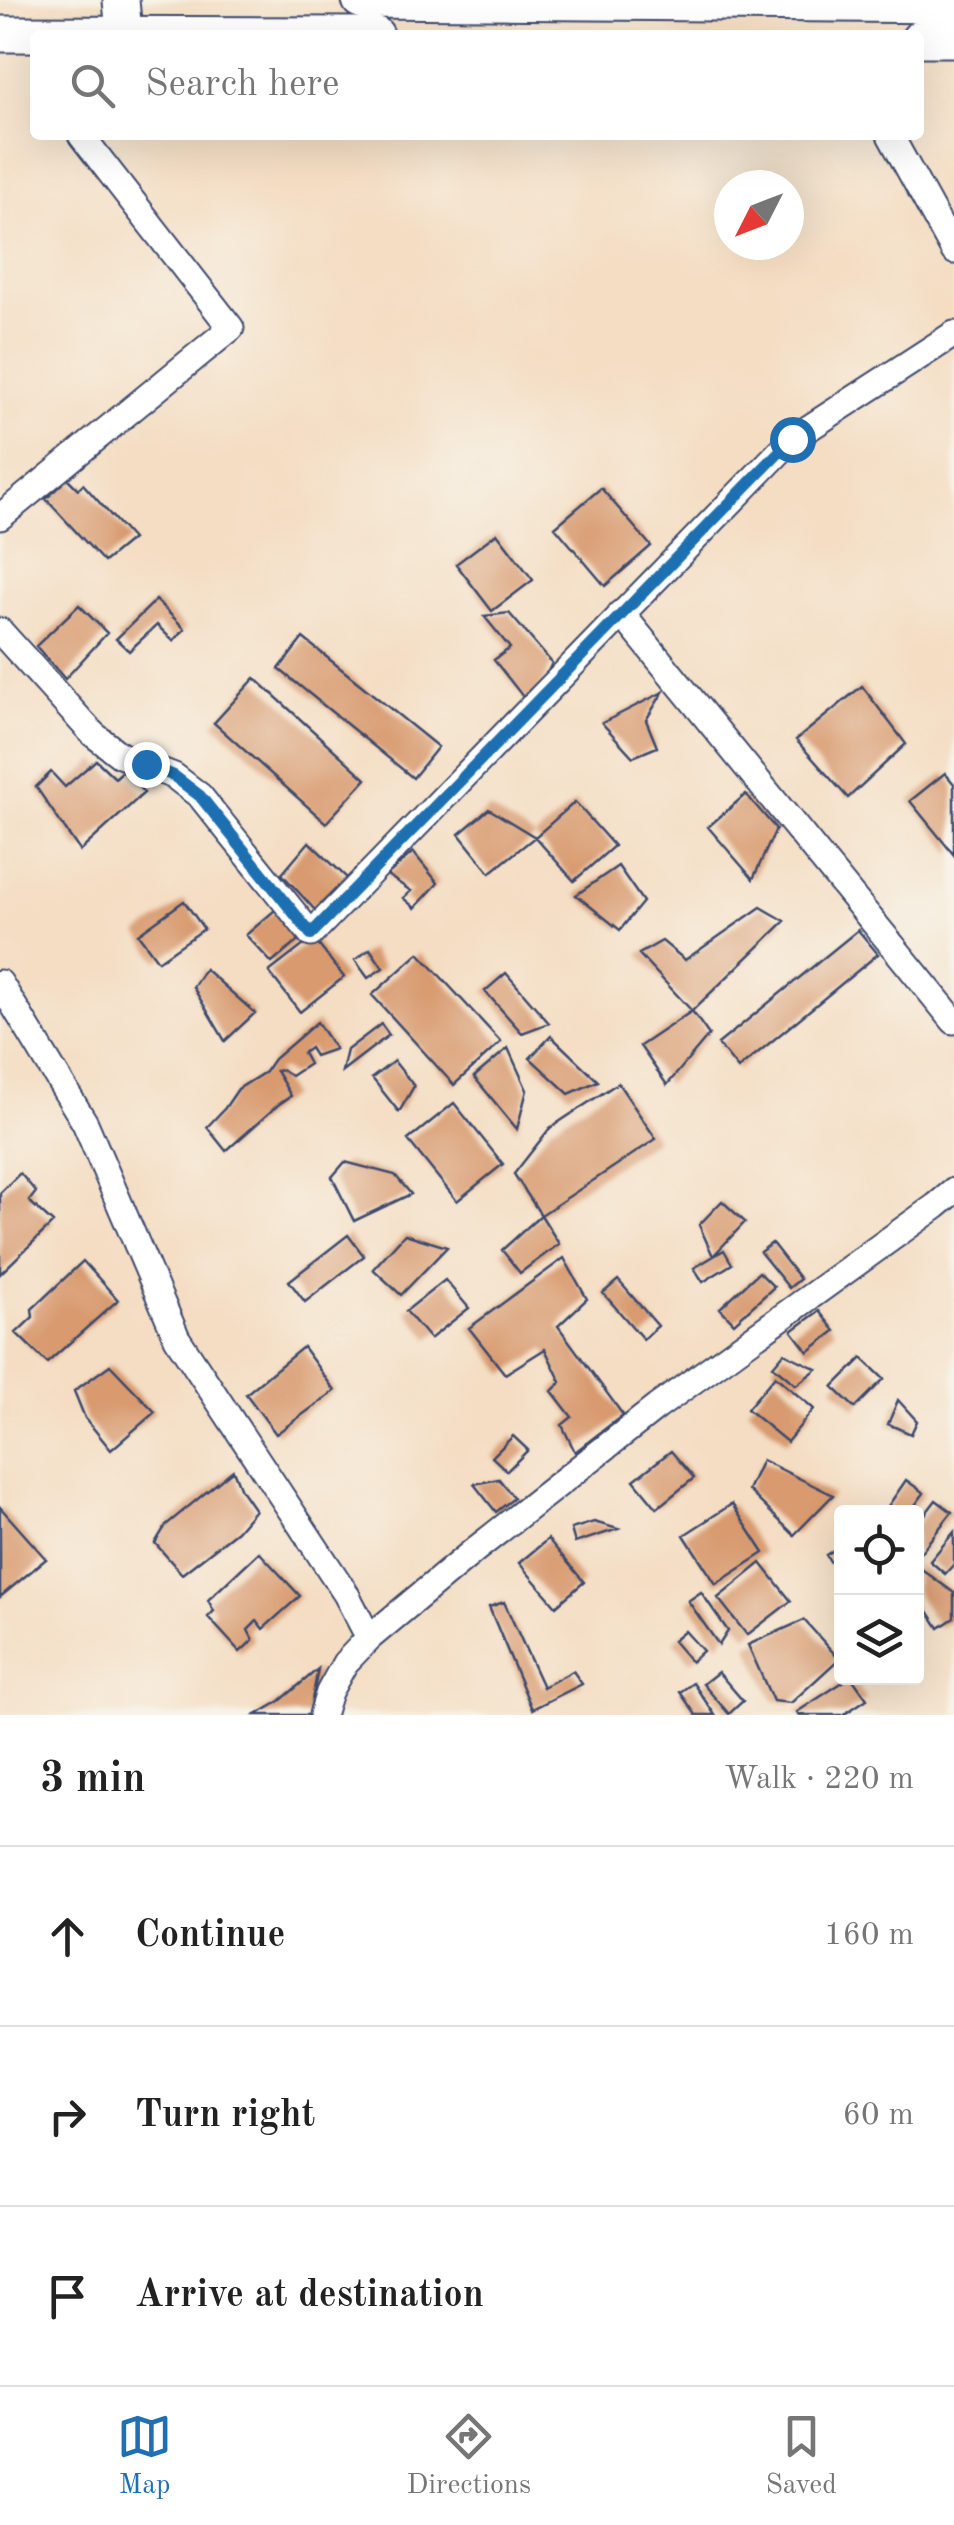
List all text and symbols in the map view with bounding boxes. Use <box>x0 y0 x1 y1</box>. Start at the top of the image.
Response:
search box <box>30 30 924 140</box>
icon: search <box>65 58 120 113</box>
text: Search here <box>145 66 340 104</box>
north arrow <box>714 170 804 260</box>
route start <box>770 417 816 463</box>
route end <box>124 742 170 788</box>
map controls <box>834 1505 924 1685</box>
button: locate <box>834 1505 924 1595</box>
button: layers <box>834 1595 924 1685</box>
text: 3 min <box>40 1759 146 1801</box>
text: Walk · 220 m <box>724 1764 914 1796</box>
icon: ahead <box>40 1909 95 1964</box>
text: Continue <box>135 1917 285 1955</box>
text: 160 m <box>824 1920 914 1952</box>
icon: right <box>40 2089 95 2144</box>
text: Turn right <box>135 2097 315 2135</box>
text: 60 m <box>843 2100 914 2132</box>
icon: arrive <box>40 2269 95 2324</box>
text: Arrive at destination <box>135 2277 484 2315</box>
tab: Map <box>117 2409 172 2504</box>
tab: Directions <box>407 2409 531 2504</box>
tab: Saved <box>765 2409 837 2504</box>

